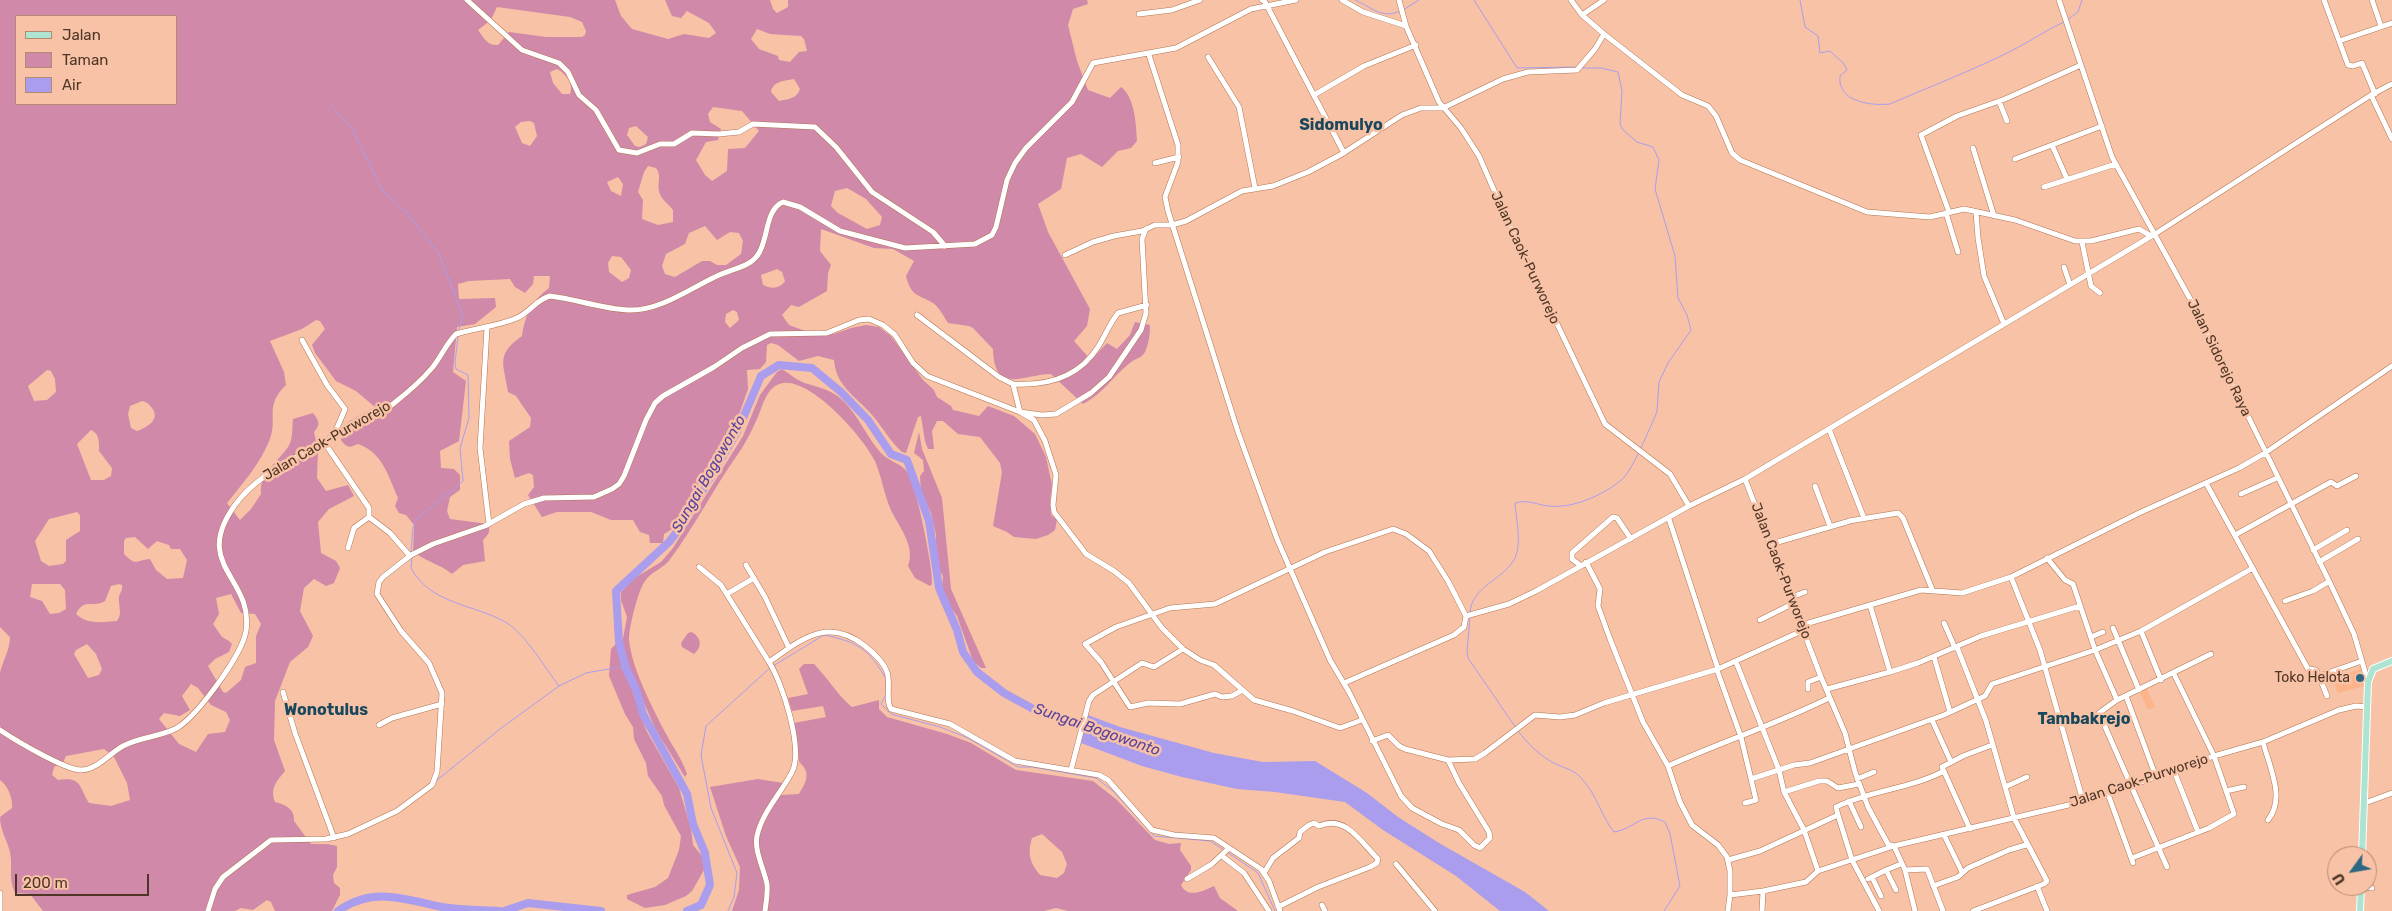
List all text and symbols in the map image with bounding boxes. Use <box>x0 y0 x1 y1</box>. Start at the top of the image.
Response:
legend <box>15 15 178 105</box>
text: Jalan <box>62 26 101 44</box>
text: Taman <box>62 51 108 69</box>
text: Air <box>62 76 81 94</box>
district label: Sidomulyo <box>1299 115 1383 135</box>
street label: Jalan Caok-Purworejo <box>1487 189 1563 327</box>
street label: Jalan Sidorejo Raya <box>2183 297 2255 419</box>
street label: Jalan Caok-Purworejo <box>260 398 394 484</box>
water label: Sungai Bogowonto <box>668 412 750 536</box>
street label: Jalan Caok-Purworejo <box>1747 501 1815 641</box>
place label: Toko Helota <box>2274 670 2350 686</box>
marker: Toko Helota <box>2354 672 2366 684</box>
district label: Wonotulus <box>284 700 368 720</box>
water label: Sungai Bogowonto <box>1032 700 1162 760</box>
district label: Tambakrejo <box>2038 709 2130 729</box>
street label: Jalan Caok-Purworejo <box>2068 751 2210 811</box>
north arrow <box>2327 846 2377 896</box>
scale bar <box>18 864 151 896</box>
text: U <box>2330 870 2350 887</box>
text: 200 m <box>23 874 68 892</box>

